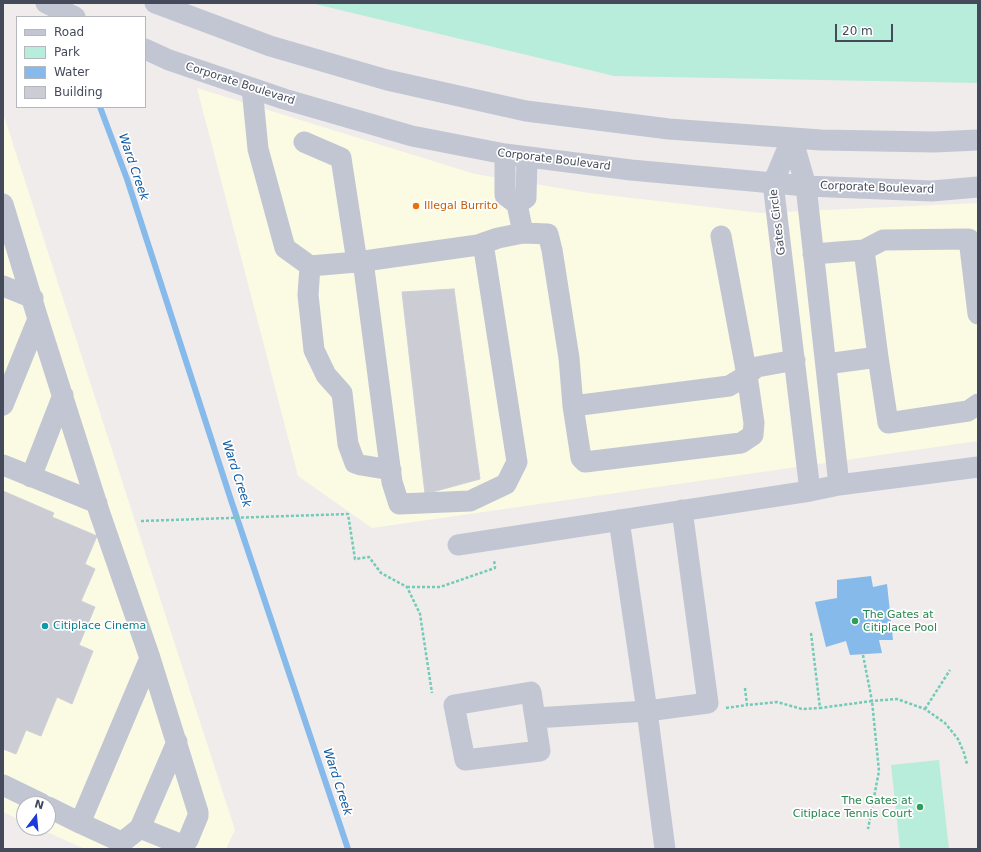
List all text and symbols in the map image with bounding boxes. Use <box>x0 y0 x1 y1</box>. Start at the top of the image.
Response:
legend <box>16 16 146 108</box>
scale bar <box>837 16 895 42</box>
text: 20 m <box>842 24 873 38</box>
text: Road <box>54 25 84 39</box>
text: Park <box>54 45 80 59</box>
street label: Corporate Boulevard <box>184 60 296 108</box>
text: Water <box>54 65 89 79</box>
text: Building <box>54 85 103 99</box>
water label: Ward Creek <box>115 132 151 202</box>
street label: Corporate Boulevard <box>497 146 611 174</box>
street label: Corporate Boulevard <box>820 179 934 197</box>
street label: Gates Circle <box>767 188 789 256</box>
place label: Illegal Burrito <box>424 199 498 213</box>
marker: Illegal Burrito <box>411 201 421 211</box>
water label: Ward Creek <box>218 439 254 509</box>
place label: The Gates at Citiplace Pool <box>863 608 937 634</box>
marker: The Gates at Citiplace Pool <box>850 616 860 626</box>
place label: Citiplace Cinema <box>53 619 146 633</box>
marker: Citiplace Cinema <box>40 621 50 631</box>
water label: Ward Creek <box>319 747 355 817</box>
place label: The Gates at Citiplace Tennis Court <box>793 794 912 820</box>
north arrow <box>16 796 56 836</box>
text: N <box>33 797 45 812</box>
marker: The Gates at Citiplace Tennis Court <box>915 802 925 812</box>

